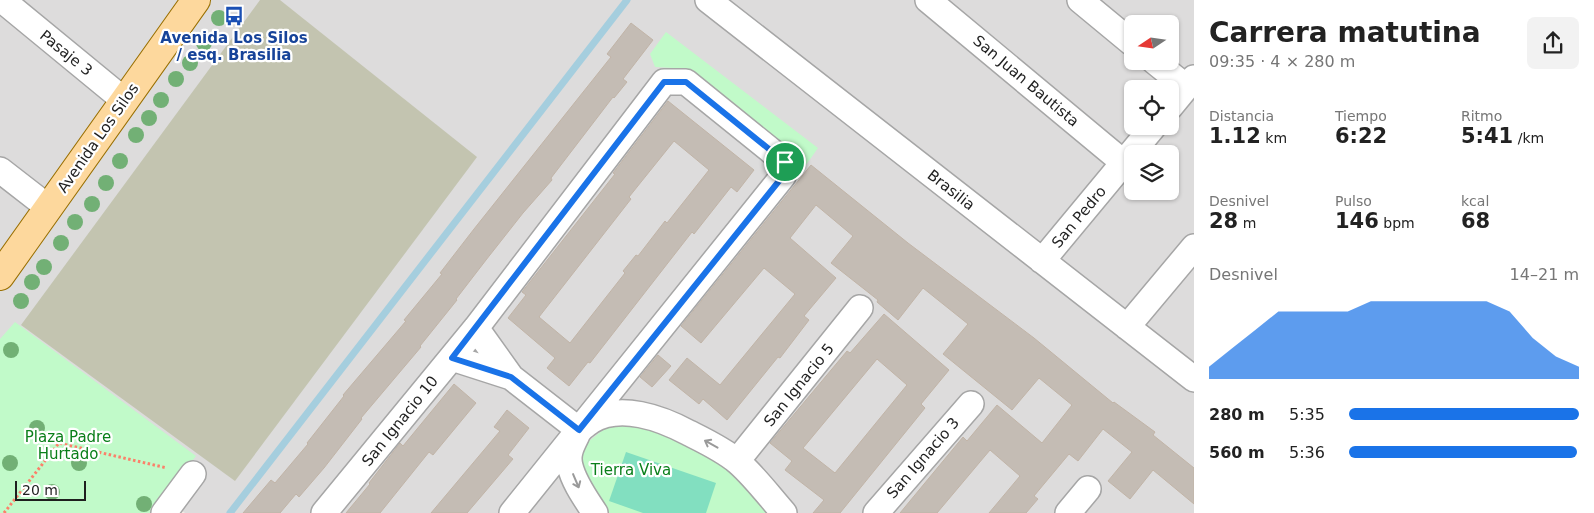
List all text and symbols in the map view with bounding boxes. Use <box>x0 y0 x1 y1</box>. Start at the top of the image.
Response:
bus stop icon: Avenida Los Silos / esq. Brasilia <box>223 5 245 27</box>
north arrow <box>1124 15 1179 70</box>
map controls <box>1124 15 1179 200</box>
text: Carrera matutina <box>1209 16 1481 49</box>
button: share <box>1527 17 1579 69</box>
street label: Pasaje 3 <box>36 26 96 80</box>
place label: Avenida Los Silos / esq. Brasilia <box>160 29 308 64</box>
street label: San Juan Bautista <box>970 32 1082 130</box>
text: 09:35 · 4 × 280 m <box>1209 52 1355 71</box>
street label: Avenida Los Silos <box>54 80 143 196</box>
button: locate <box>1124 80 1179 135</box>
text: Distancia <box>1209 108 1274 124</box>
text: Tiempo <box>1335 108 1387 124</box>
text: Ritmo <box>1461 108 1502 124</box>
text: 1.12 <box>1209 124 1261 148</box>
text: 6:22 <box>1335 124 1387 148</box>
text: 5:41 <box>1461 124 1513 148</box>
text: km <box>1261 130 1287 146</box>
text: /km <box>1513 130 1544 146</box>
pin <box>764 141 806 183</box>
button: layers <box>1124 145 1179 200</box>
icon: arrive <box>771 148 799 176</box>
street label: Brasilia <box>924 166 978 214</box>
street label: San Pedro <box>1048 182 1110 252</box>
text: Desnivel <box>1209 193 1269 209</box>
text: Pulso <box>1335 193 1372 209</box>
text: kcal <box>1461 193 1489 209</box>
text: 28 <box>1209 209 1238 233</box>
text: 146 <box>1335 209 1379 233</box>
text: 68 <box>1461 209 1490 233</box>
text: m <box>1238 215 1256 231</box>
text: bpm <box>1379 215 1415 231</box>
text: Desnivel <box>1209 265 1278 284</box>
text: 14–21 m <box>1510 265 1579 284</box>
street label: San Ignacio 5 <box>760 340 838 430</box>
street label: San Ignacio 10 <box>358 372 442 470</box>
text: 280 m <box>1209 405 1265 424</box>
text: 5:35 <box>1289 405 1325 424</box>
street label: San Ignacio 3 <box>883 414 963 502</box>
park label: Plaza Padre Hurtado <box>25 428 111 463</box>
one-way arrow <box>704 439 718 449</box>
text: 560 m <box>1209 443 1265 462</box>
text: 5:36 <box>1289 443 1325 462</box>
park label: Tierra Viva <box>590 461 671 479</box>
one-way arrow <box>572 473 582 488</box>
scale bar <box>15 478 86 501</box>
text: 20 m <box>22 482 58 498</box>

